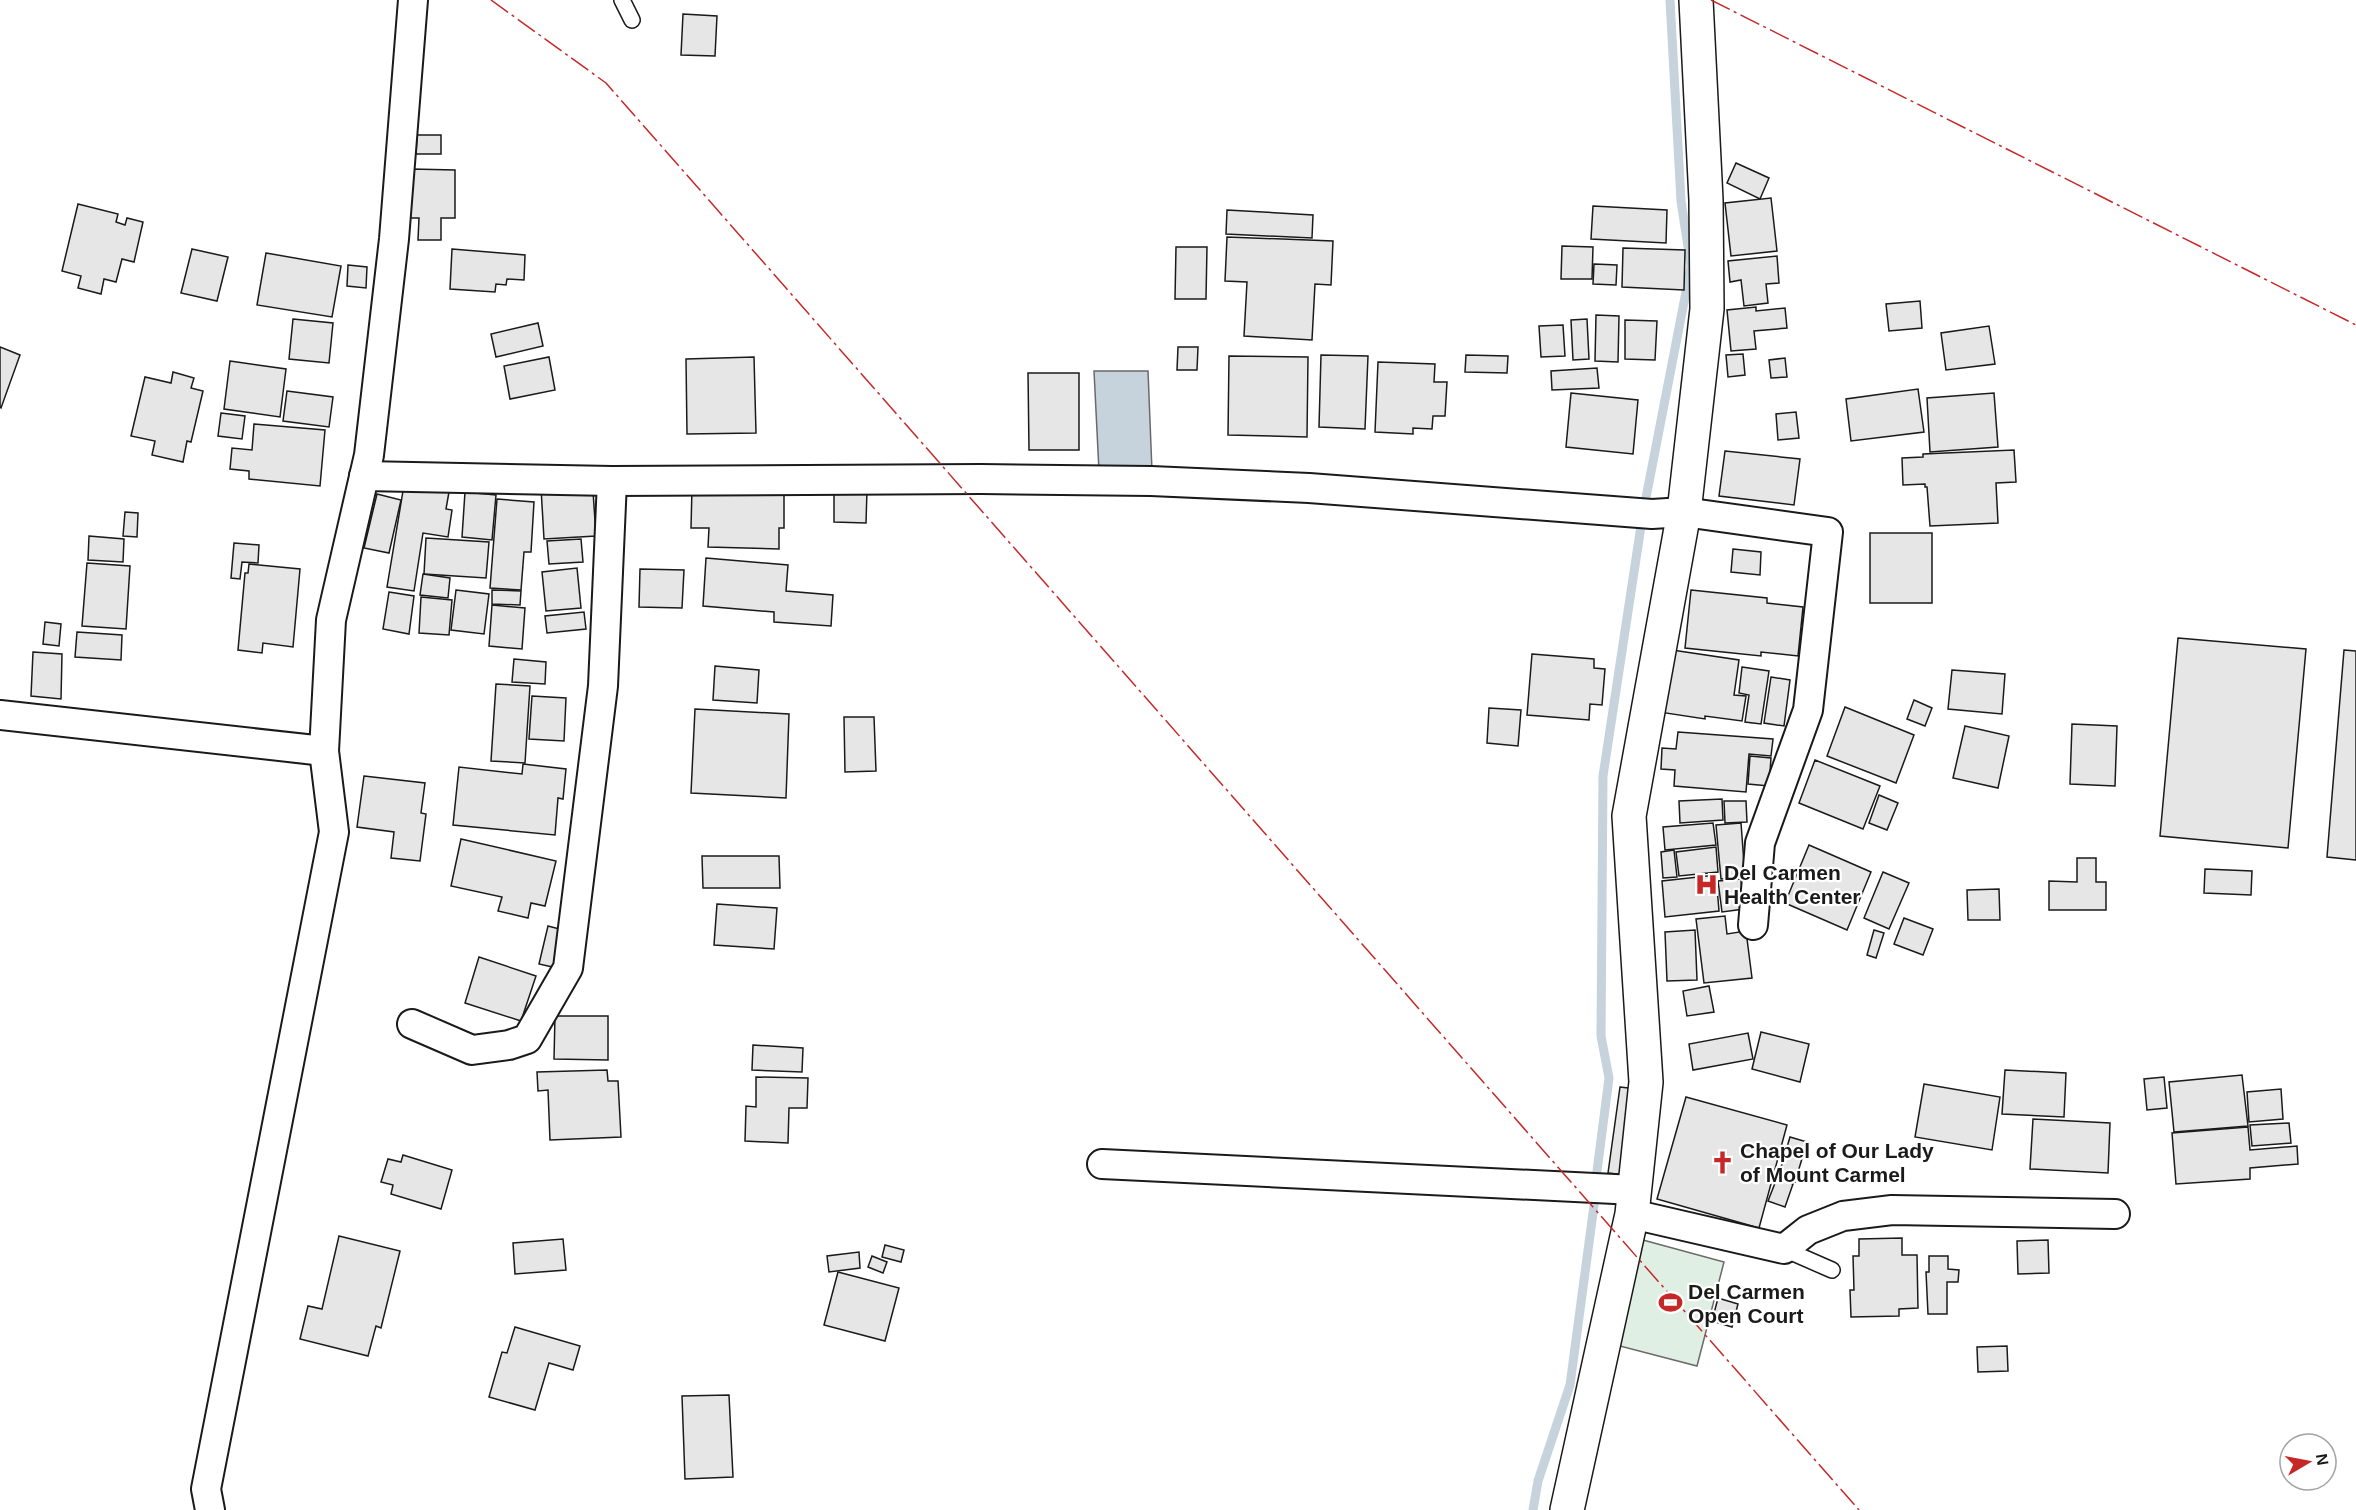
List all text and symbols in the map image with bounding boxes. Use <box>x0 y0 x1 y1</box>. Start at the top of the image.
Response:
place label: Del Carmen Health Center <box>1724 861 1861 908</box>
hospital icon: Del Carmen Health Center <box>1693 871 1719 897</box>
place label: Chapel of Our Lady of Mount Carmel <box>1740 1139 1934 1186</box>
church icon: Chapel of Our Lady of Mount Carmel <box>1709 1149 1735 1175</box>
place label: Del Carmen Open Court <box>1688 1280 1805 1327</box>
sports icon: Del Carmen Open Court <box>1657 1290 1683 1316</box>
north arrow <box>2278 1432 2338 1492</box>
text: N <box>2313 1452 2332 1467</box>

